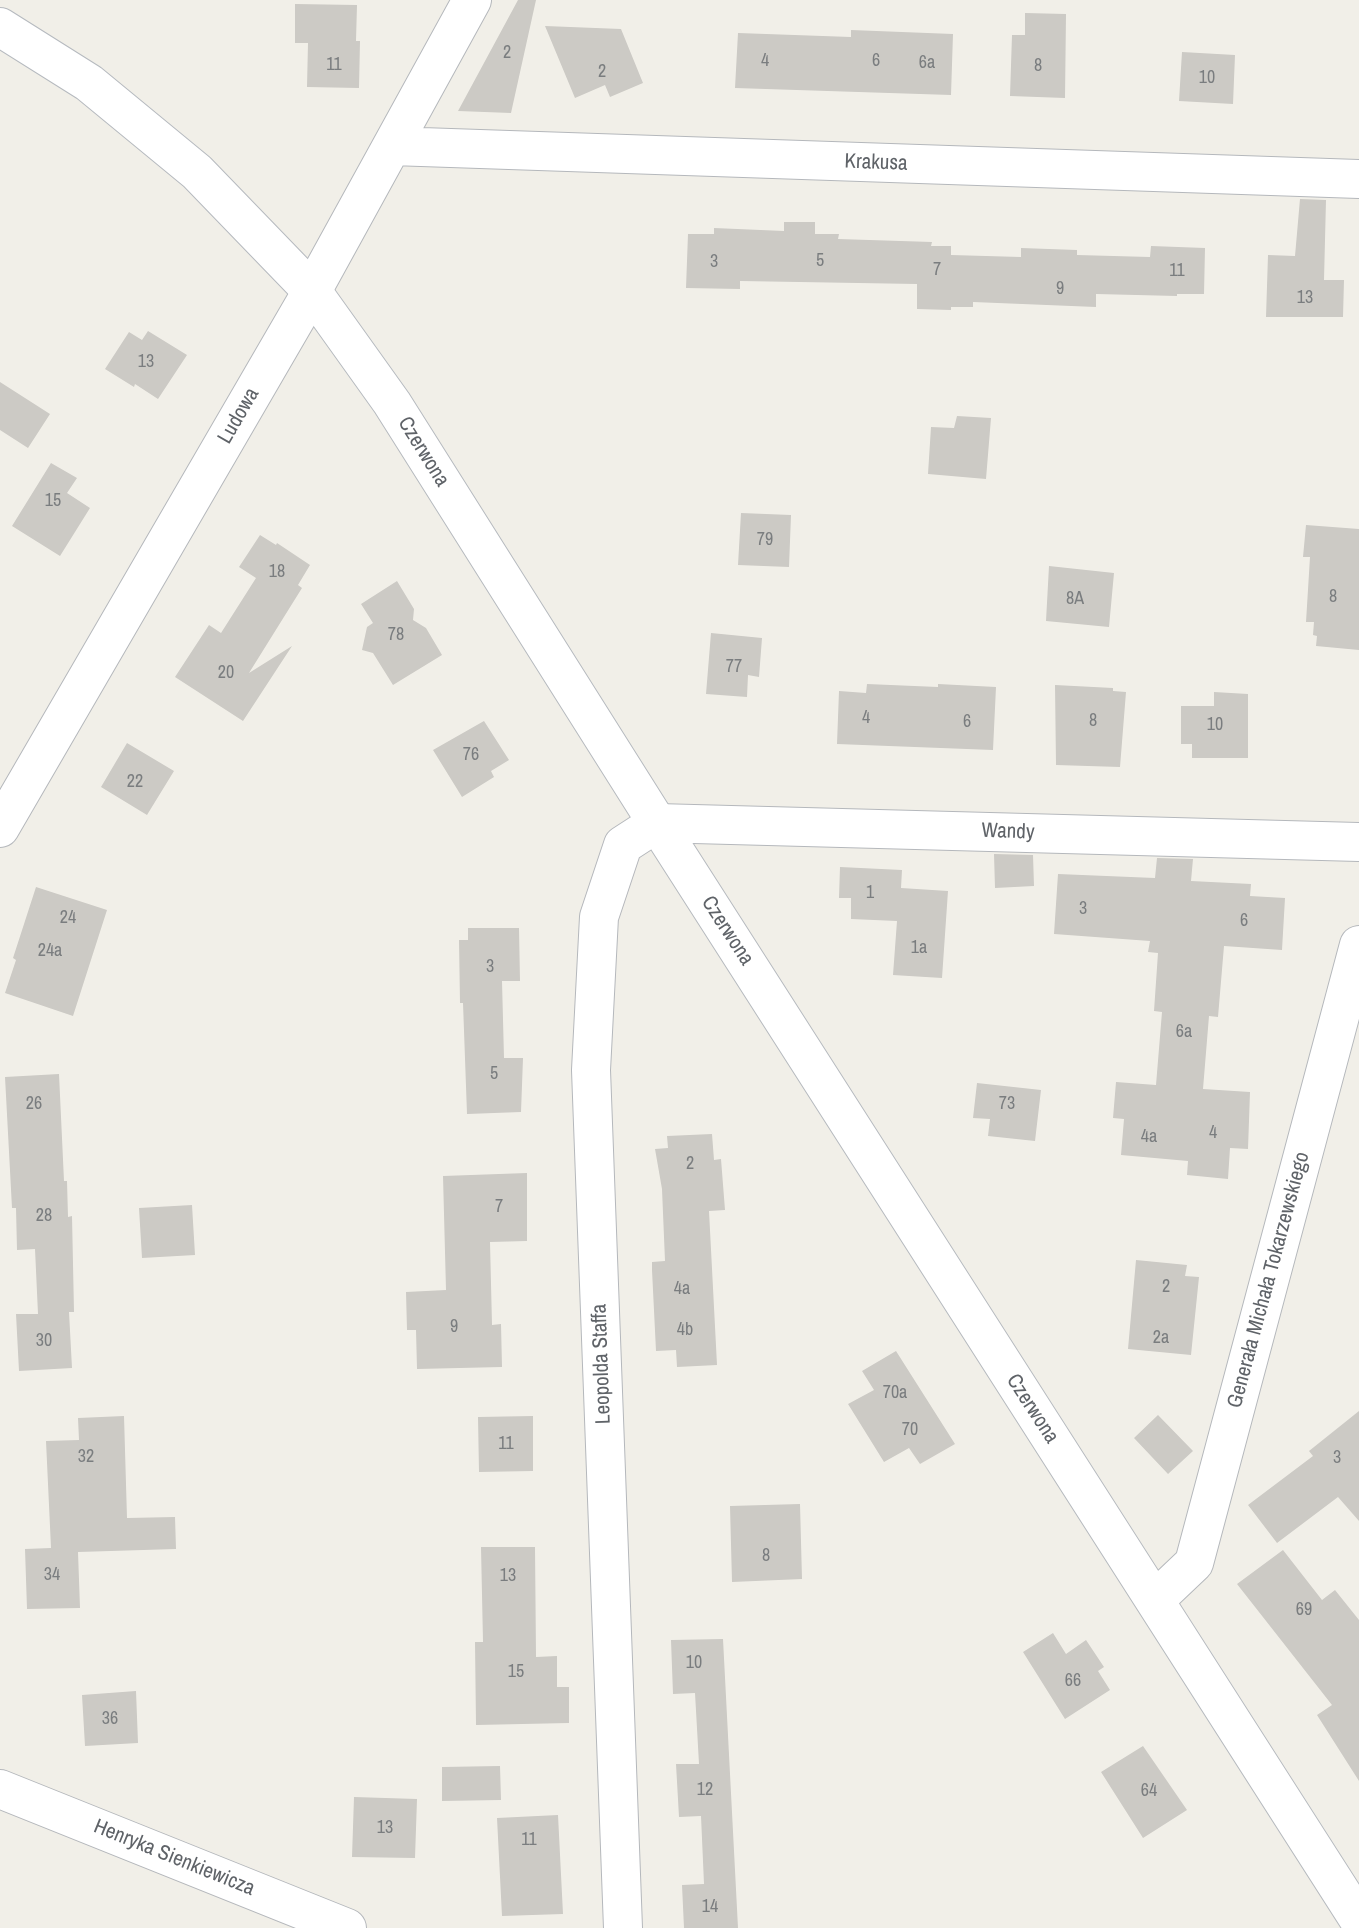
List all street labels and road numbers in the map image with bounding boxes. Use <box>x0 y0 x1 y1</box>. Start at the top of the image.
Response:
street label: Krakusa <box>844 149 908 177</box>
street label: Ludowa <box>213 384 265 448</box>
street label: Czerwona <box>392 412 454 492</box>
street label: Wandy <box>981 818 1035 846</box>
street label: Czerwona <box>695 892 759 970</box>
street label: Generała Michała Tokarzewskiego <box>1223 1149 1315 1411</box>
street label: Leopolda Staffa <box>587 1303 617 1425</box>
street label: Czerwona <box>1000 1370 1064 1448</box>
street label: Henryka Sienkiewicza <box>90 1814 258 1902</box>

